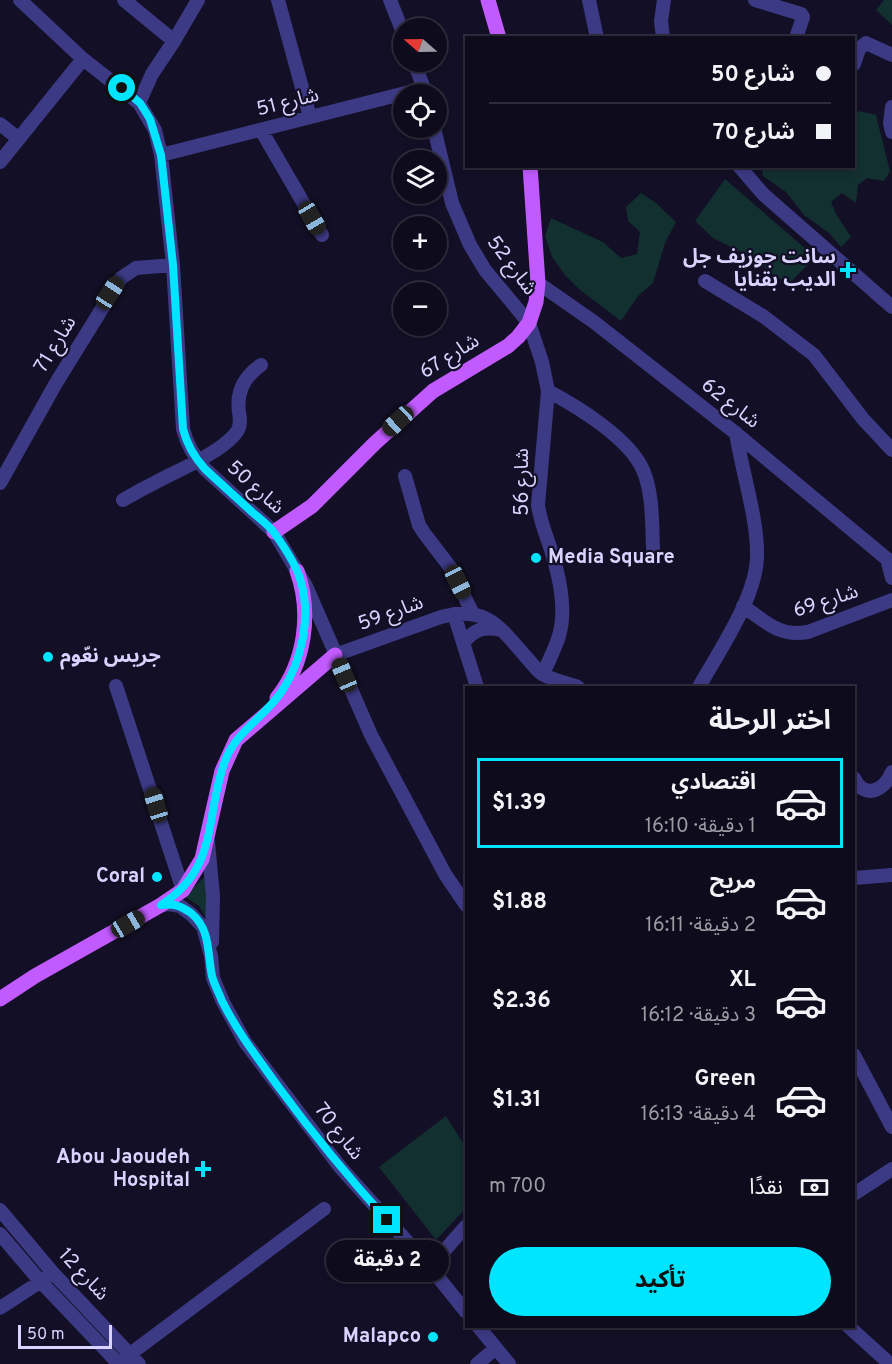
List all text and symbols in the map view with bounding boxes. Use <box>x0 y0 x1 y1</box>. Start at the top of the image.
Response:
north arrow <box>393 18 447 72</box>
map controls <box>393 18 447 336</box>
text: شارع 50 <box>711 62 795 89</box>
route start <box>108 74 135 101</box>
street label: شارع 51 <box>254 83 322 123</box>
button: locate <box>393 84 447 138</box>
text: شارع 70 <box>713 120 795 147</box>
button: layers <box>393 150 447 204</box>
car <box>295 198 329 238</box>
button: + <box>393 216 447 270</box>
street label: شارع 52 <box>480 231 542 301</box>
place label: سانت جوزيف جل الديب بقنايا <box>683 245 836 294</box>
marker: سانت جوزيف جل الديب بقنايا <box>841 263 855 277</box>
car <box>93 273 127 313</box>
button: − <box>393 282 447 336</box>
street label: شارع 71 <box>29 312 83 378</box>
street label: شارع 67 <box>415 329 485 385</box>
street label: شارع 62 <box>695 373 765 435</box>
car <box>379 402 417 440</box>
street label: شارع 56 <box>510 448 536 516</box>
street label: شارع 50 <box>221 455 289 521</box>
place label: Media Square <box>548 545 675 571</box>
marker: Media Square <box>529 551 543 565</box>
car <box>442 562 474 602</box>
street label: شارع 69 <box>790 579 862 625</box>
street label: شارع 59 <box>355 590 427 638</box>
place label: جريس نعّوم <box>60 644 161 670</box>
marker: جريس نعّوم <box>41 650 55 664</box>
car <box>329 655 359 695</box>
text: اختر الرحلة <box>709 705 831 739</box>
text: اقتصادي <box>671 770 756 797</box>
icon: car <box>774 776 828 830</box>
car <box>142 785 170 825</box>
text: $1.39 <box>492 790 546 817</box>
text: 1 دقيقة · 16:10 <box>645 814 756 840</box>
place label: Coral <box>96 864 145 890</box>
text: مريح <box>710 869 756 896</box>
marker: Coral <box>150 870 164 884</box>
icon: car <box>774 875 828 929</box>
text: $1.88 <box>492 889 547 916</box>
car <box>108 907 148 941</box>
text: 2 دقيقة · 16:11 <box>645 913 756 939</box>
text: XL <box>729 967 756 994</box>
icon: car <box>774 974 828 1028</box>
text: $2.36 <box>492 988 551 1015</box>
text: 3 دقيقة · 16:12 <box>641 1003 756 1029</box>
text: Green <box>694 1066 756 1093</box>
icon: car <box>774 1073 828 1127</box>
text: $1.31 <box>492 1087 541 1114</box>
street label: شارع 70 <box>307 1098 369 1166</box>
text: 4 دقيقة · 16:13 <box>641 1102 756 1128</box>
place label: Abou Jaoudeh Hospital <box>56 1145 190 1194</box>
marker: Abou Jaoudeh Hospital <box>194 1160 212 1178</box>
icon: cash <box>798 1171 831 1204</box>
text: 700 m <box>489 1174 546 1200</box>
text: نقدًا <box>749 1175 783 1202</box>
route end <box>373 1206 400 1233</box>
callout: 2 دقيقة <box>326 1241 448 1283</box>
street label: شارع 12 <box>52 1243 114 1307</box>
button: تأكيد <box>489 1247 831 1316</box>
text: 2 دقيقة <box>354 1248 421 1274</box>
scale bar <box>18 1322 112 1350</box>
place label: Malapco <box>343 1324 421 1350</box>
text: 50 m <box>27 1325 65 1345</box>
marker: Malapco <box>426 1330 440 1344</box>

